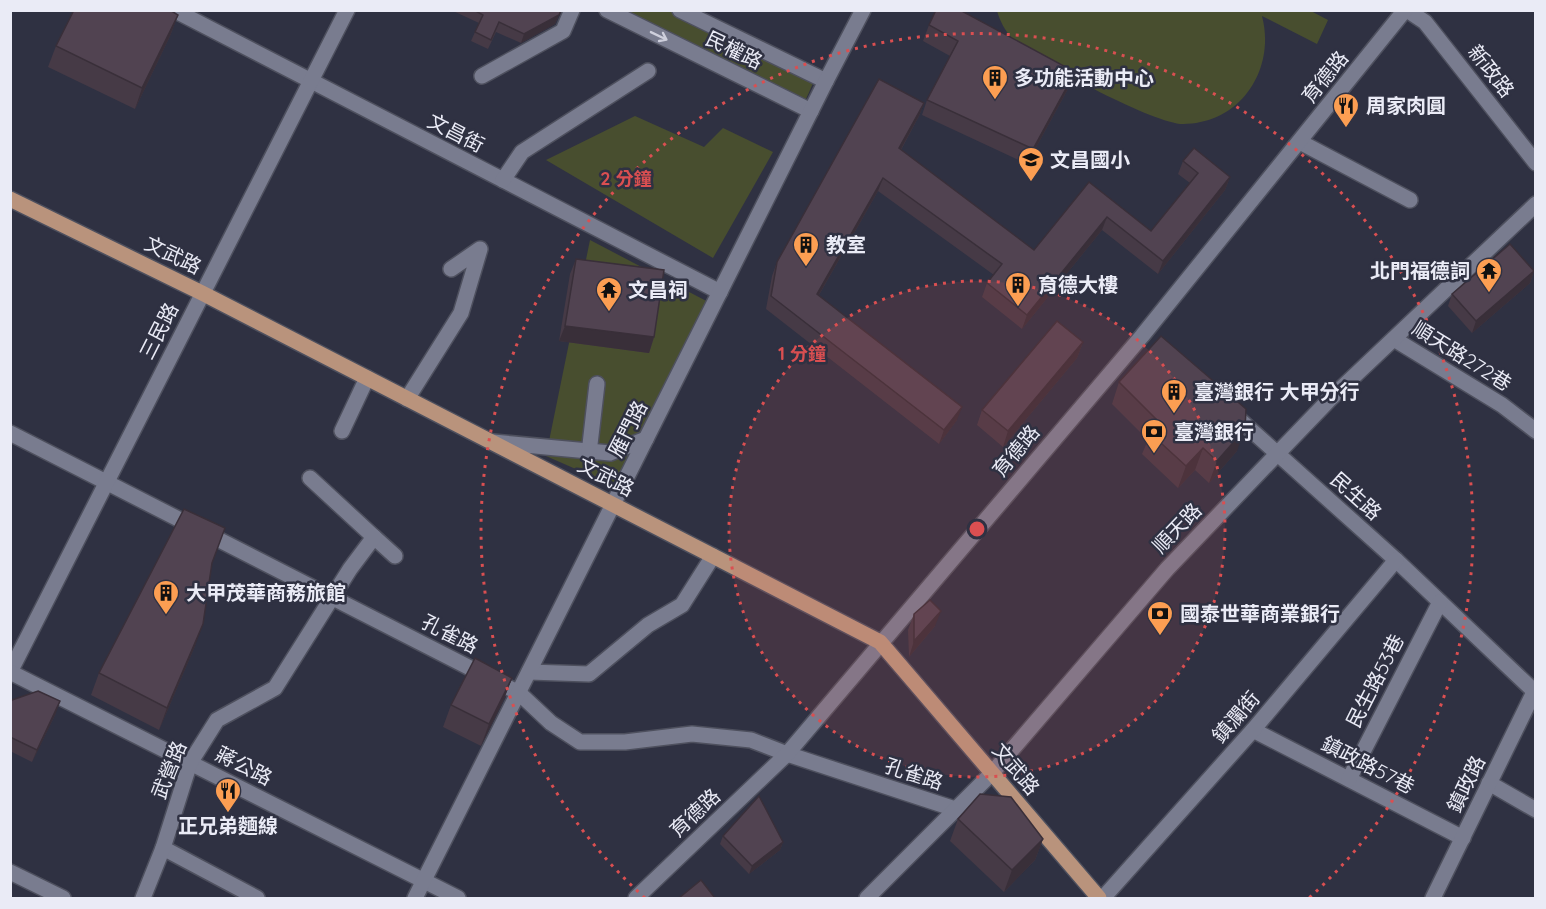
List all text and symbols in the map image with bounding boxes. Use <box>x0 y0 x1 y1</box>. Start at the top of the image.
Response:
street label: 民權路 <box>702 25 767 74</box>
one-way arrow <box>650 31 668 43</box>
street label: 新政路 <box>1463 39 1520 102</box>
street label: 育德路 <box>1296 46 1353 108</box>
building icon: 多功能活動中心 <box>980 63 1010 101</box>
place label: 多功能活動中心 <box>1014 65 1154 90</box>
restaurant icon: 周家肉圓 <box>1331 91 1361 129</box>
place label: 周家肉圓 <box>1366 93 1446 118</box>
street label: 文昌街 <box>424 108 489 157</box>
school or university icon: 文昌國小 <box>1016 145 1046 183</box>
place label: 文昌國小 <box>1050 147 1130 172</box>
text: 2 分鐘 <box>600 167 652 190</box>
street label: 文武路 <box>141 230 206 279</box>
building icon: 教室 <box>791 230 821 268</box>
place label: 教室 <box>826 232 866 257</box>
temple icon: 北門福德詞 <box>1474 256 1504 294</box>
place label: 北門福德詞 <box>1370 258 1470 283</box>
building icon: 育德大樓 <box>1003 270 1033 308</box>
place label: 育德大樓 <box>1038 272 1118 297</box>
temple icon: 文昌祠 <box>594 275 624 313</box>
place label: 文昌祠 <box>628 277 688 302</box>
street label: 三民路 <box>134 298 183 363</box>
street label: 順天路272巷 <box>1408 315 1516 396</box>
text: 1 分鐘 <box>778 342 826 365</box>
building icon: 臺灣銀行 大甲分行 <box>1159 377 1189 415</box>
place label: 臺灣銀行 大甲分行 <box>1194 379 1360 404</box>
street label: 雁門路 <box>603 396 652 461</box>
bank icon: 臺灣銀行 <box>1139 417 1169 455</box>
place label: 臺灣銀行 <box>1174 419 1254 444</box>
street label: 育德路 <box>987 420 1044 482</box>
street label: 文武路 <box>574 452 639 501</box>
street label: 民生路 <box>1326 466 1387 525</box>
street label: 順天路 <box>1147 497 1206 558</box>
centre of rings <box>967 519 987 539</box>
building icon: 大甲茂華商務旅館 <box>151 578 181 616</box>
place label: 大甲茂華商務旅館 <box>186 580 346 605</box>
bank icon: 國泰世華商業銀行 <box>1145 599 1175 637</box>
place label: 國泰世華商業銀行 <box>1180 601 1340 626</box>
street label: 孔雀路 <box>418 609 483 658</box>
street label: 民生路53巷 <box>1340 630 1409 732</box>
street label: 鎮瀾街 <box>1207 686 1265 748</box>
street label: 鎮政路57巷 <box>1317 730 1419 799</box>
street label: 武營路 <box>146 737 191 802</box>
street label: 文武路 <box>988 738 1045 800</box>
street label: 蔣公路 <box>212 741 277 790</box>
street label: 鎮政路 <box>1441 751 1490 816</box>
street label: 孔雀路 <box>882 752 947 795</box>
restaurant icon: 正兄弟麵線 <box>213 776 243 814</box>
street label: 育德路 <box>664 783 725 842</box>
place label: 正兄弟麵線 <box>178 813 278 838</box>

